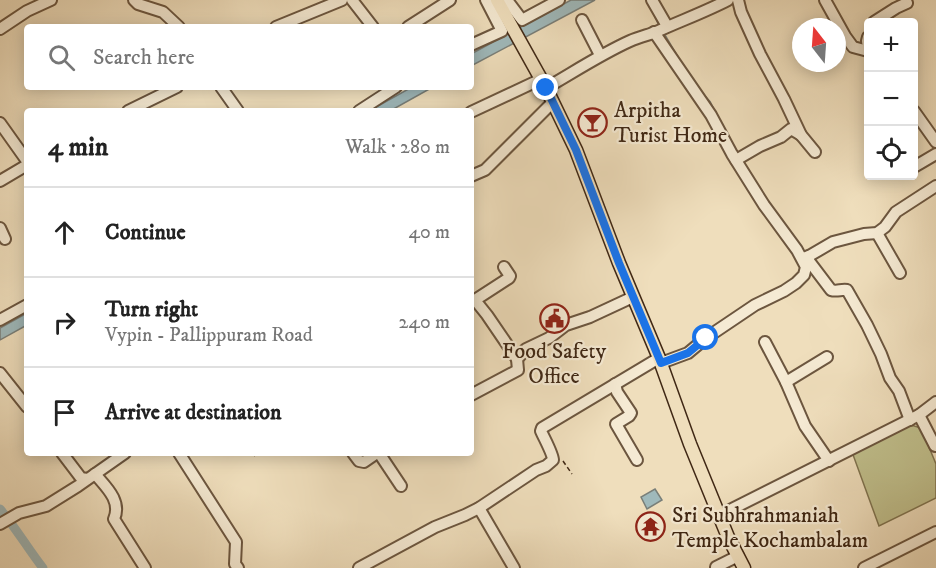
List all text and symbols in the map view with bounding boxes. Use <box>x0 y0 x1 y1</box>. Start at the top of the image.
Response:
north arrow <box>792 18 846 72</box>
map controls <box>864 18 918 180</box>
button: + <box>864 18 918 72</box>
search box <box>24 24 474 90</box>
icon: search <box>45 41 78 74</box>
text: Search here <box>93 44 195 71</box>
button: − <box>864 72 918 126</box>
route end <box>532 74 558 100</box>
place label: Arpitha Turist Home <box>614 97 727 149</box>
bar icon: Arpitha Turist Home <box>577 106 609 138</box>
button: locate <box>864 126 918 180</box>
text: 4 min <box>48 131 108 164</box>
text: Walk · 280 m <box>345 135 450 160</box>
icon: ahead <box>48 216 81 249</box>
text: Continue <box>105 219 186 246</box>
text: 40 m <box>408 220 450 245</box>
text: Turn right <box>105 296 198 323</box>
public building icon: Food Safety Office <box>538 302 570 334</box>
icon: right <box>48 306 81 339</box>
text: 240 m <box>399 310 450 335</box>
text: Vypin - Pallippuram Road <box>105 323 313 348</box>
route start <box>692 324 718 350</box>
place label: Food Safety Office <box>502 338 607 390</box>
icon: arrive <box>48 396 81 429</box>
text: Arrive at destination <box>105 399 282 426</box>
place label: Sri Subhrahmaniah Temple Kochambalam <box>672 502 868 554</box>
temple icon: Sri Subhrahmaniah Temple Kochambalam <box>635 511 667 543</box>

